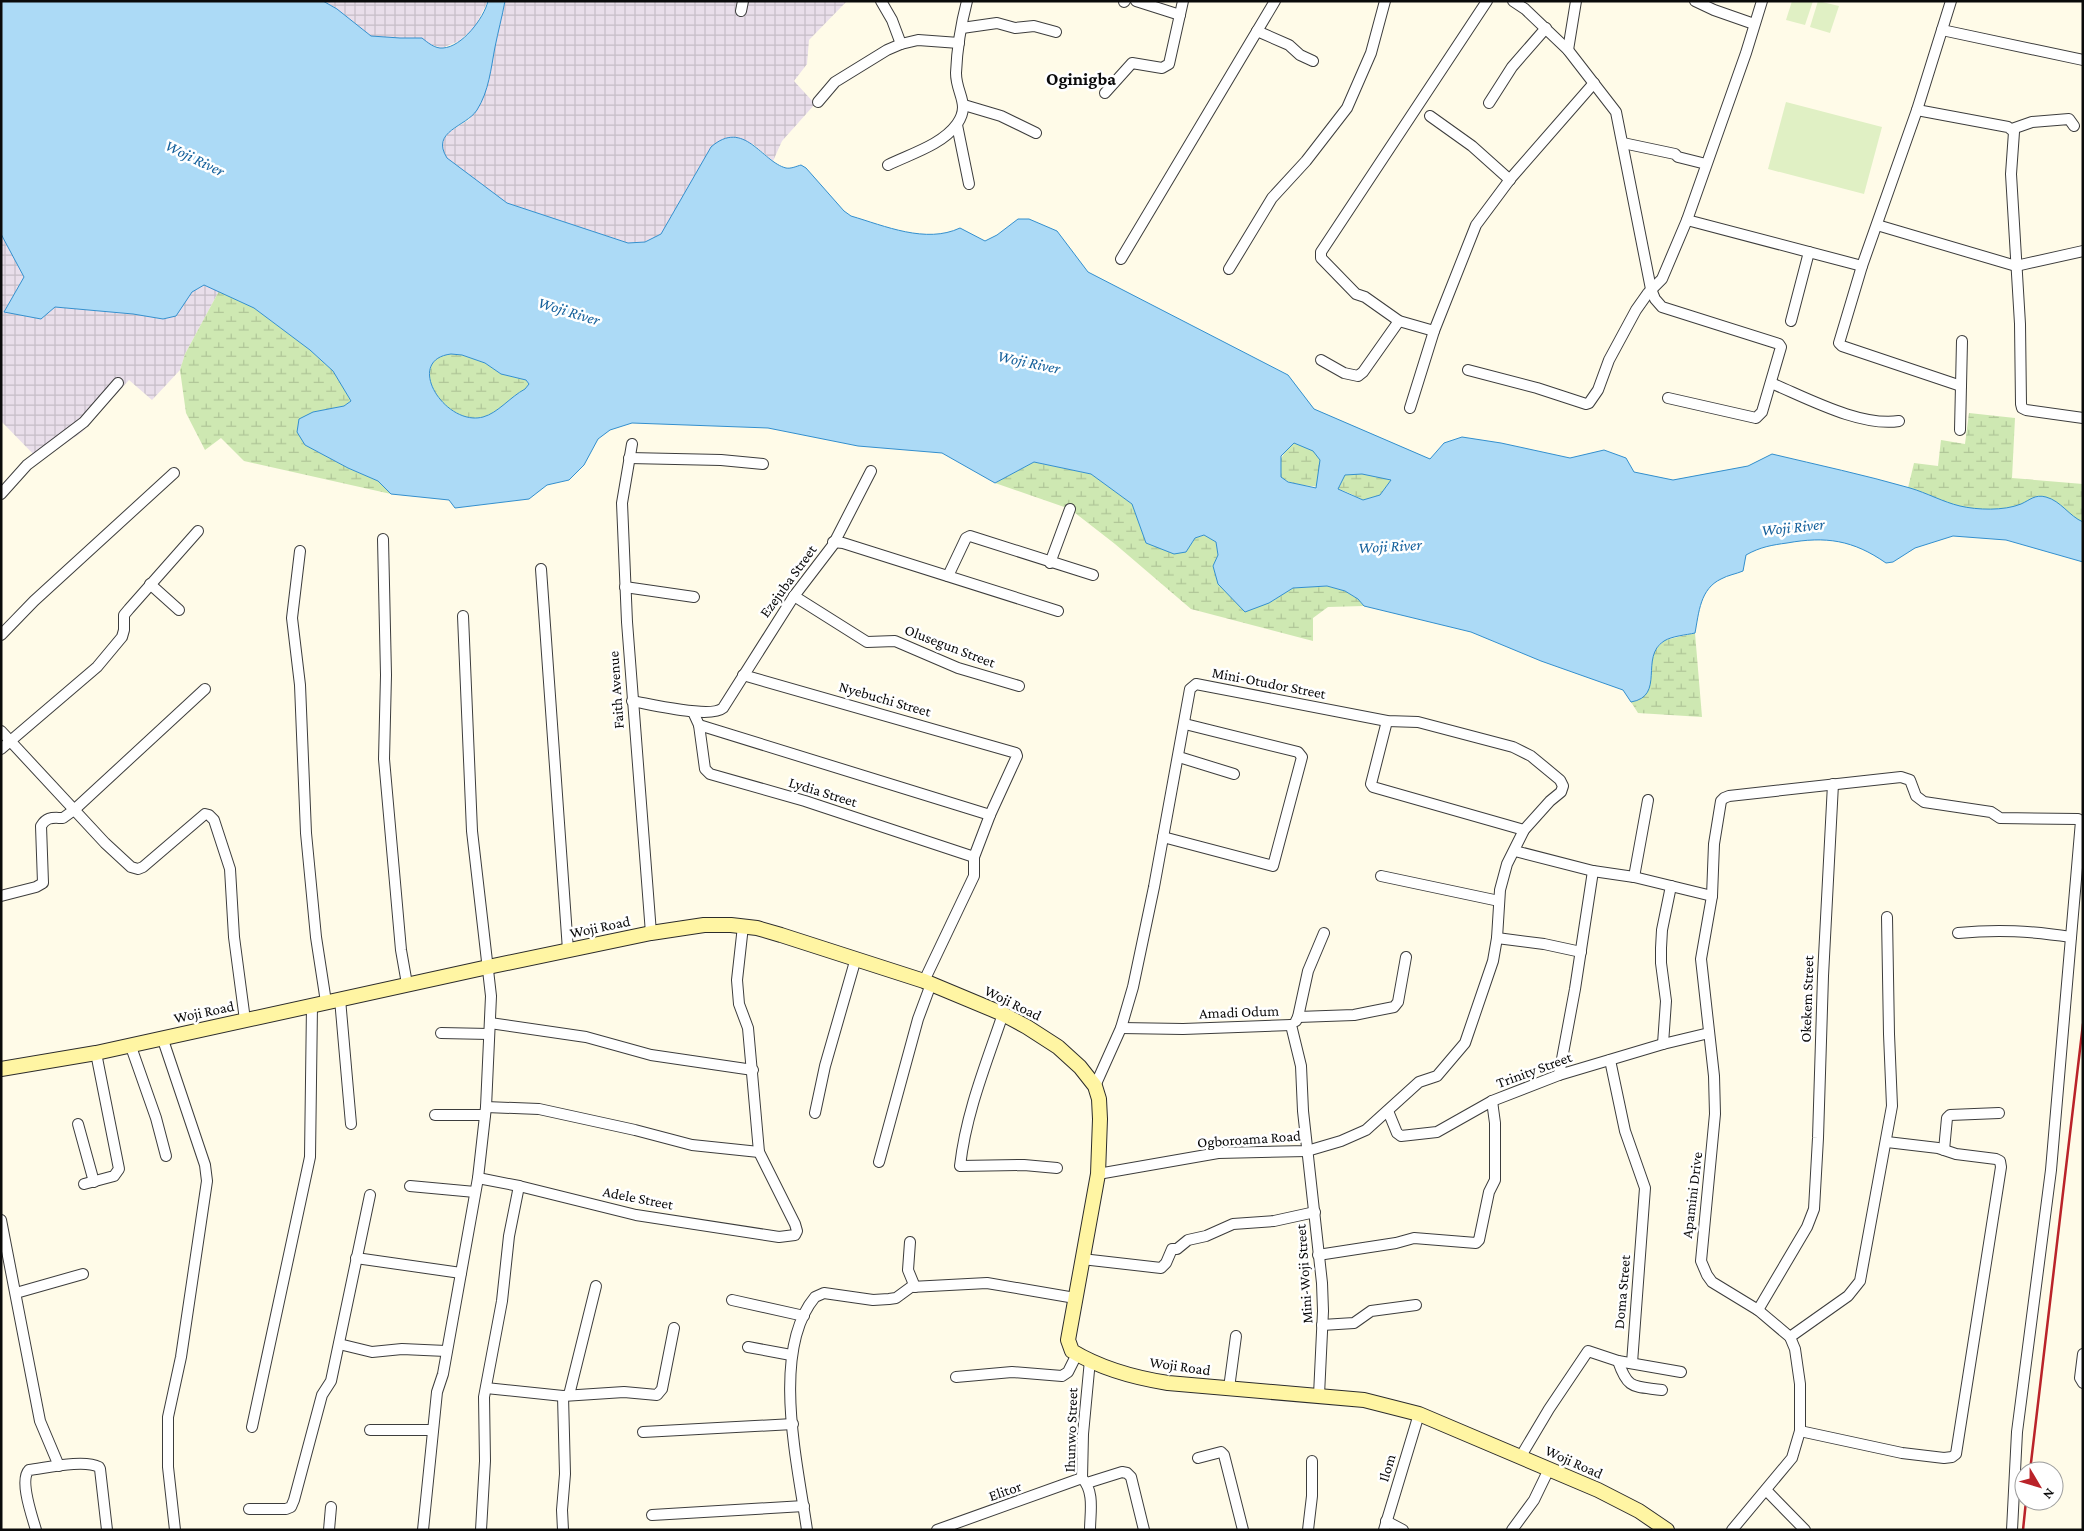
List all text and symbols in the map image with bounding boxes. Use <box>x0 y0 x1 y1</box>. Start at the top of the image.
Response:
district label: Oginigba <box>1046 69 1116 89</box>
water label: Woji River <box>162 136 228 181</box>
water label: Woji River <box>536 294 602 329</box>
water label: Woji River <box>996 347 1062 378</box>
water label: Woji River <box>1761 515 1826 540</box>
water label: Woji River <box>1358 536 1423 557</box>
street label: Ezejuba Street <box>756 541 821 621</box>
street label: Olusegun Street <box>902 621 998 672</box>
street label: Faith Avenue <box>605 650 627 729</box>
street label: Mini-Otudor Street <box>1211 664 1328 702</box>
street label: Nyebuchi Street <box>837 678 934 721</box>
street label: Lydia Street <box>787 774 860 811</box>
street label: Woji Road <box>568 913 632 942</box>
street label: Okekem Street <box>1797 954 1817 1043</box>
street label: Woji Road <box>981 982 1044 1025</box>
street label: Woji Road <box>172 998 236 1027</box>
street label: Amadi Odum <box>1199 1003 1279 1021</box>
street label: Trinity Street <box>1494 1049 1575 1092</box>
street label: Ogboroama Road <box>1197 1127 1302 1152</box>
street label: Apamini Drive <box>1679 1151 1706 1239</box>
street label: Adele Street <box>601 1183 676 1213</box>
street label: Mini-Woji Street <box>1292 1223 1316 1324</box>
street label: Doma Street <box>1611 1253 1633 1330</box>
street label: Woji Road <box>1148 1354 1212 1379</box>
street label: Ihunwo Street <box>1062 1386 1081 1473</box>
street label: Woji Road <box>1542 1442 1605 1483</box>
street label: Ilom <box>1375 1452 1399 1484</box>
north arrow <box>2014 1461 2064 1511</box>
street label: Elitor <box>986 1478 1024 1504</box>
text: N <box>2040 1485 2058 1503</box>

